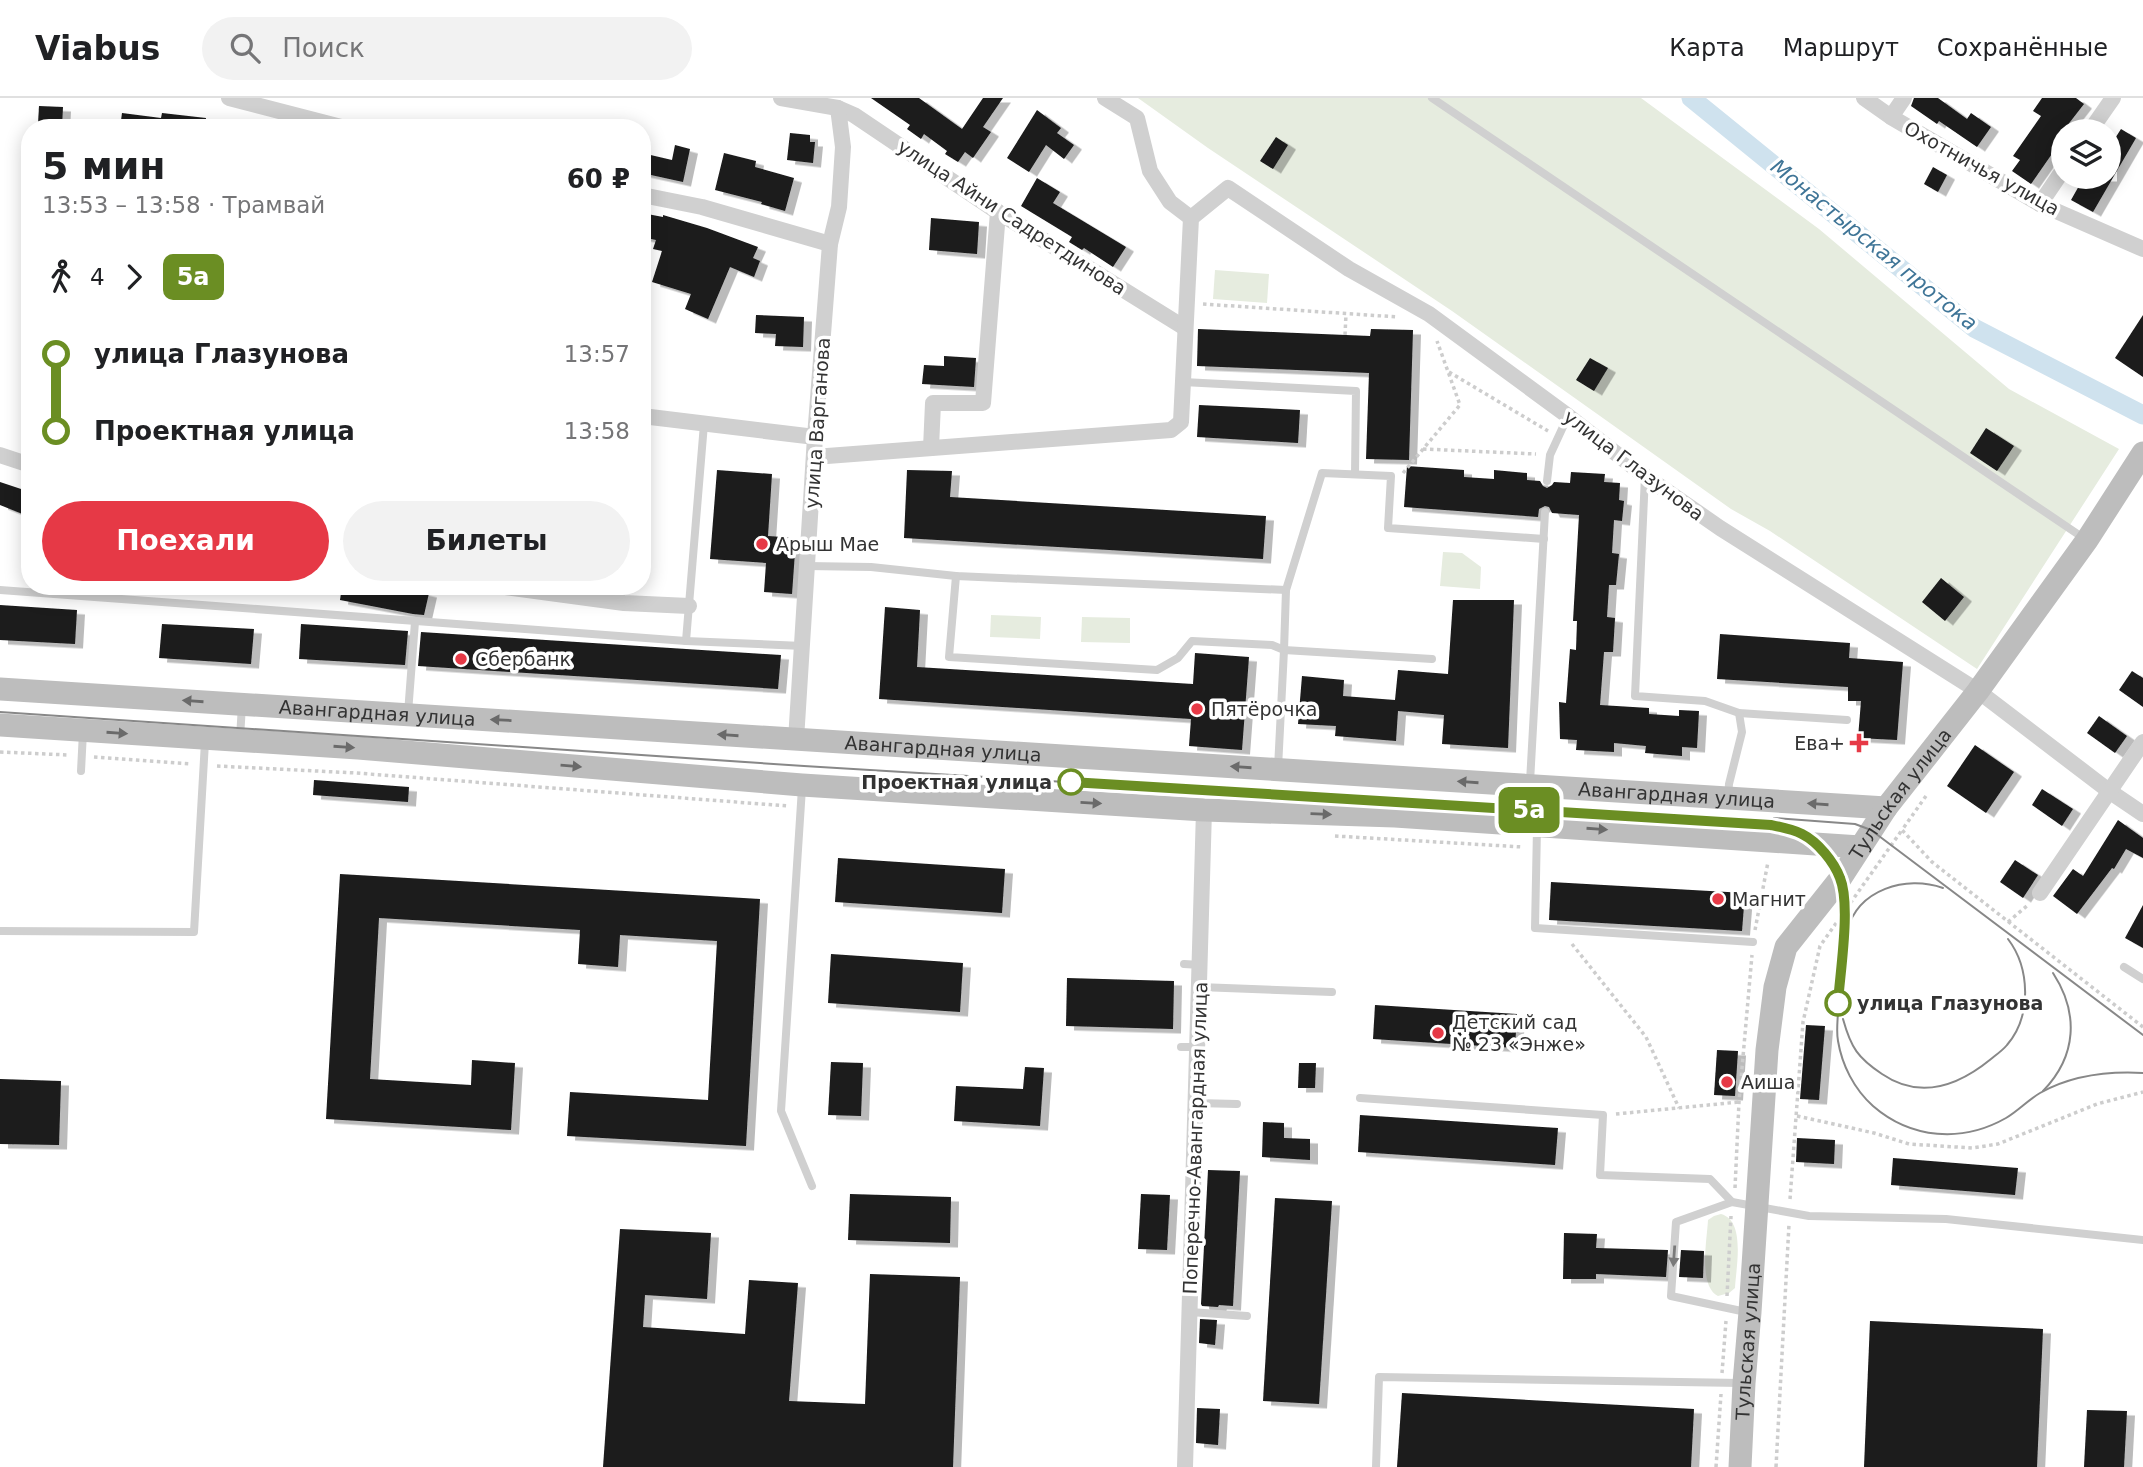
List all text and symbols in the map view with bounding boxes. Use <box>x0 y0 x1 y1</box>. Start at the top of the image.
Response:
search box <box>202 17 692 80</box>
text: Viabus <box>35 29 160 68</box>
icon: search <box>226 29 264 67</box>
text: Поиск <box>282 33 365 63</box>
text: Карта <box>1669 34 1745 62</box>
text: Маршрут <box>1783 34 1899 62</box>
text: Сохранённые <box>1937 34 2108 62</box>
street label: Охотничья улица <box>1901 116 2063 220</box>
map controls <box>2051 119 2121 189</box>
button: layers <box>2051 119 2121 189</box>
street label: улица Айни Садретдинова <box>894 135 1130 299</box>
text: 5 мин <box>42 144 166 188</box>
water label: Монастырская протока <box>1766 154 1982 336</box>
text: 60 ₽ <box>567 164 630 194</box>
text: 13:53 – 13:58 · Трамвай <box>42 192 325 218</box>
icon: walk <box>42 258 80 296</box>
icon: forward <box>115 258 153 296</box>
text: 5а <box>177 263 210 291</box>
text: 4 <box>90 264 105 290</box>
street label: улица Варганова <box>800 337 834 509</box>
text: улица Глазунова <box>94 339 349 369</box>
text: 13:57 <box>564 341 630 367</box>
street label: улица Глазунова <box>1560 405 1708 525</box>
text: Проектная улица <box>94 416 355 446</box>
text: 13:58 <box>564 418 630 444</box>
button: Поехали <box>42 501 329 581</box>
button: Билеты <box>343 501 630 581</box>
place label: Арыш Мае <box>776 533 879 555</box>
marker: Арыш Мае <box>754 536 770 552</box>
place label: Сбербанк <box>475 648 571 670</box>
marker: Сбербанк <box>453 651 469 667</box>
one-way arrow <box>182 695 204 706</box>
street label: Авангардная улица <box>278 696 476 730</box>
place label: Пятёрочка <box>1211 698 1318 720</box>
marker: Пятёрочка <box>1189 701 1205 717</box>
one-way arrow <box>490 714 512 725</box>
street label: Тульская улица <box>1844 724 1956 864</box>
one-way arrow <box>106 727 128 738</box>
one-way arrow <box>717 729 739 740</box>
street label: Авангардная улица <box>844 731 1042 766</box>
place label: Ева+ <box>1794 732 1845 754</box>
marker: Ева+ <box>1851 735 1867 751</box>
one-way arrow <box>333 742 355 753</box>
one-way arrow <box>560 761 582 772</box>
one-way arrow <box>1230 762 1252 773</box>
marker: Проектная улица <box>1058 769 1084 795</box>
place label: Проектная улица <box>861 771 1052 793</box>
one-way arrow <box>1457 776 1479 787</box>
street label: Авангардная улица <box>1578 778 1776 812</box>
line badge: 5а <box>1498 787 1560 833</box>
text: 5а <box>1513 796 1545 824</box>
one-way arrow <box>1080 798 1102 809</box>
one-way arrow <box>1807 798 1829 809</box>
one-way arrow <box>1311 808 1333 819</box>
one-way arrow <box>1587 824 1609 835</box>
place label: Магнит <box>1732 888 1806 910</box>
marker: Магнит <box>1710 891 1726 907</box>
street label: Поперечно-Авангардная улица <box>1179 981 1211 1295</box>
marker: улица Глазунова <box>1825 990 1851 1016</box>
place label: улица Глазунова <box>1857 992 2043 1014</box>
place label: Детский сад № 23 «Энже» <box>1452 1011 1586 1055</box>
marker: Детский сад № 23 «Энже» <box>1430 1025 1446 1041</box>
place label: Аиша <box>1741 1071 1795 1093</box>
marker: Аиша <box>1719 1074 1735 1090</box>
one-way arrow <box>1668 1245 1679 1267</box>
street label: Тульская улица <box>1731 1262 1764 1421</box>

